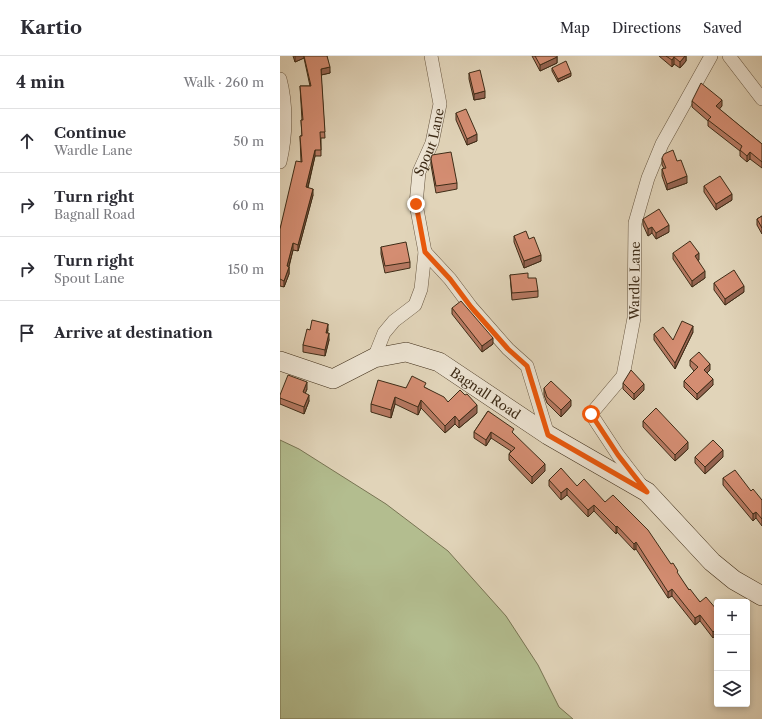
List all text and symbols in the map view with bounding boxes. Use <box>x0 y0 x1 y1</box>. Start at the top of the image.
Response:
text: Kartio <box>20 16 82 39</box>
text: Map <box>560 19 590 37</box>
text: Directions <box>612 19 681 37</box>
text: Saved <box>703 19 742 37</box>
text: 4 min <box>16 72 65 92</box>
text: Walk · 260 m <box>183 74 264 90</box>
street label: Spout Lane <box>410 107 447 179</box>
text: Continue <box>54 123 126 142</box>
icon: ahead <box>16 130 38 152</box>
text: 50 m <box>233 133 264 149</box>
text: Wardle Lane <box>54 142 133 158</box>
text: Turn right <box>54 187 134 206</box>
icon: right <box>16 194 38 216</box>
route end <box>407 195 425 213</box>
text: 60 m <box>233 197 264 213</box>
text: Bagnall Road <box>54 206 135 222</box>
street label: Wardle Lane <box>626 241 643 321</box>
text: Turn right <box>54 251 134 270</box>
icon: right <box>16 258 38 280</box>
text: 150 m <box>228 261 264 277</box>
text: Spout Lane <box>54 270 125 286</box>
icon: arrive <box>16 322 38 344</box>
text: Arrive at destination <box>54 323 213 342</box>
street label: Bagnall Road <box>447 364 524 422</box>
route start <box>582 405 600 423</box>
map controls <box>714 599 750 707</box>
button: + <box>714 599 750 635</box>
button: − <box>714 635 750 671</box>
button: layers <box>714 671 750 707</box>

